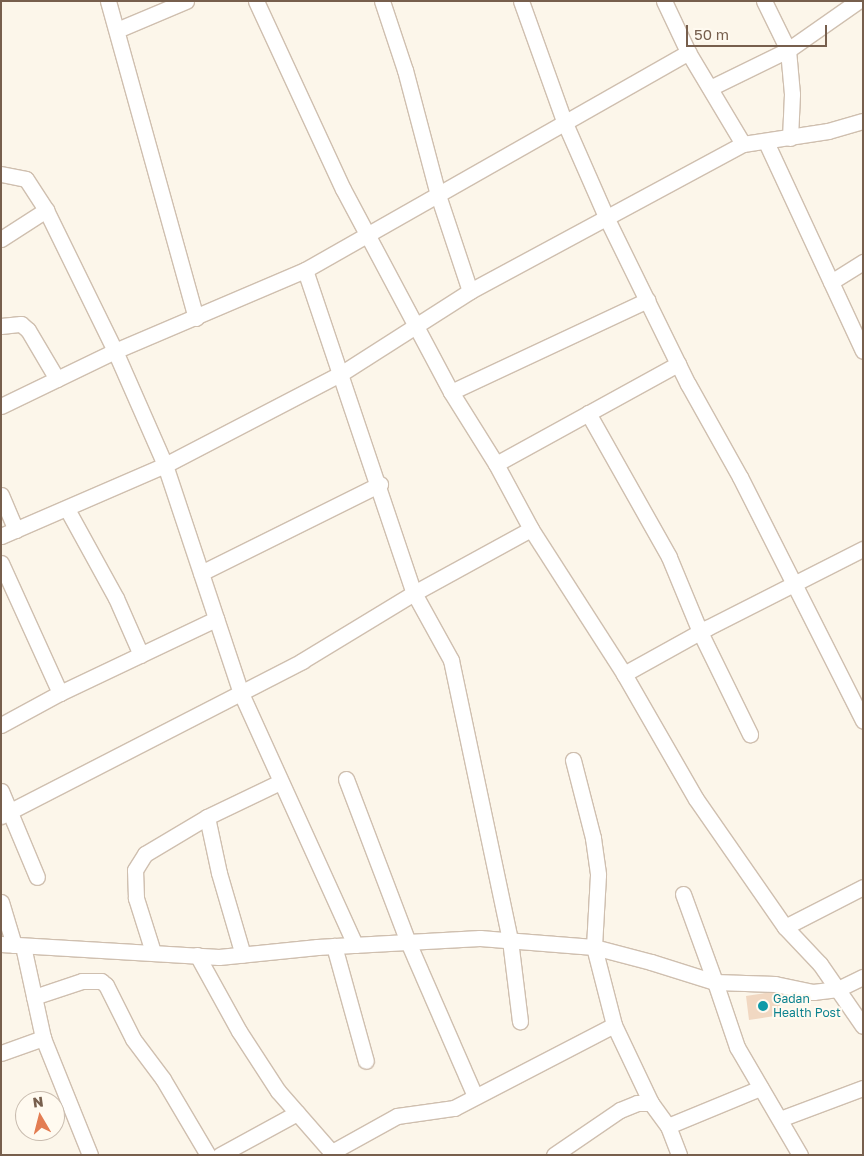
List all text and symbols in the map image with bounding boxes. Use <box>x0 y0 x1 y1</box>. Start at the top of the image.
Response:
scale bar <box>689 15 830 47</box>
text: 50 m <box>694 25 729 43</box>
place label: Gadan Health Post <box>773 992 841 1020</box>
marker: Gadan Health Post <box>757 1000 769 1012</box>
north arrow <box>15 1091 65 1141</box>
text: N <box>32 1092 44 1111</box>

